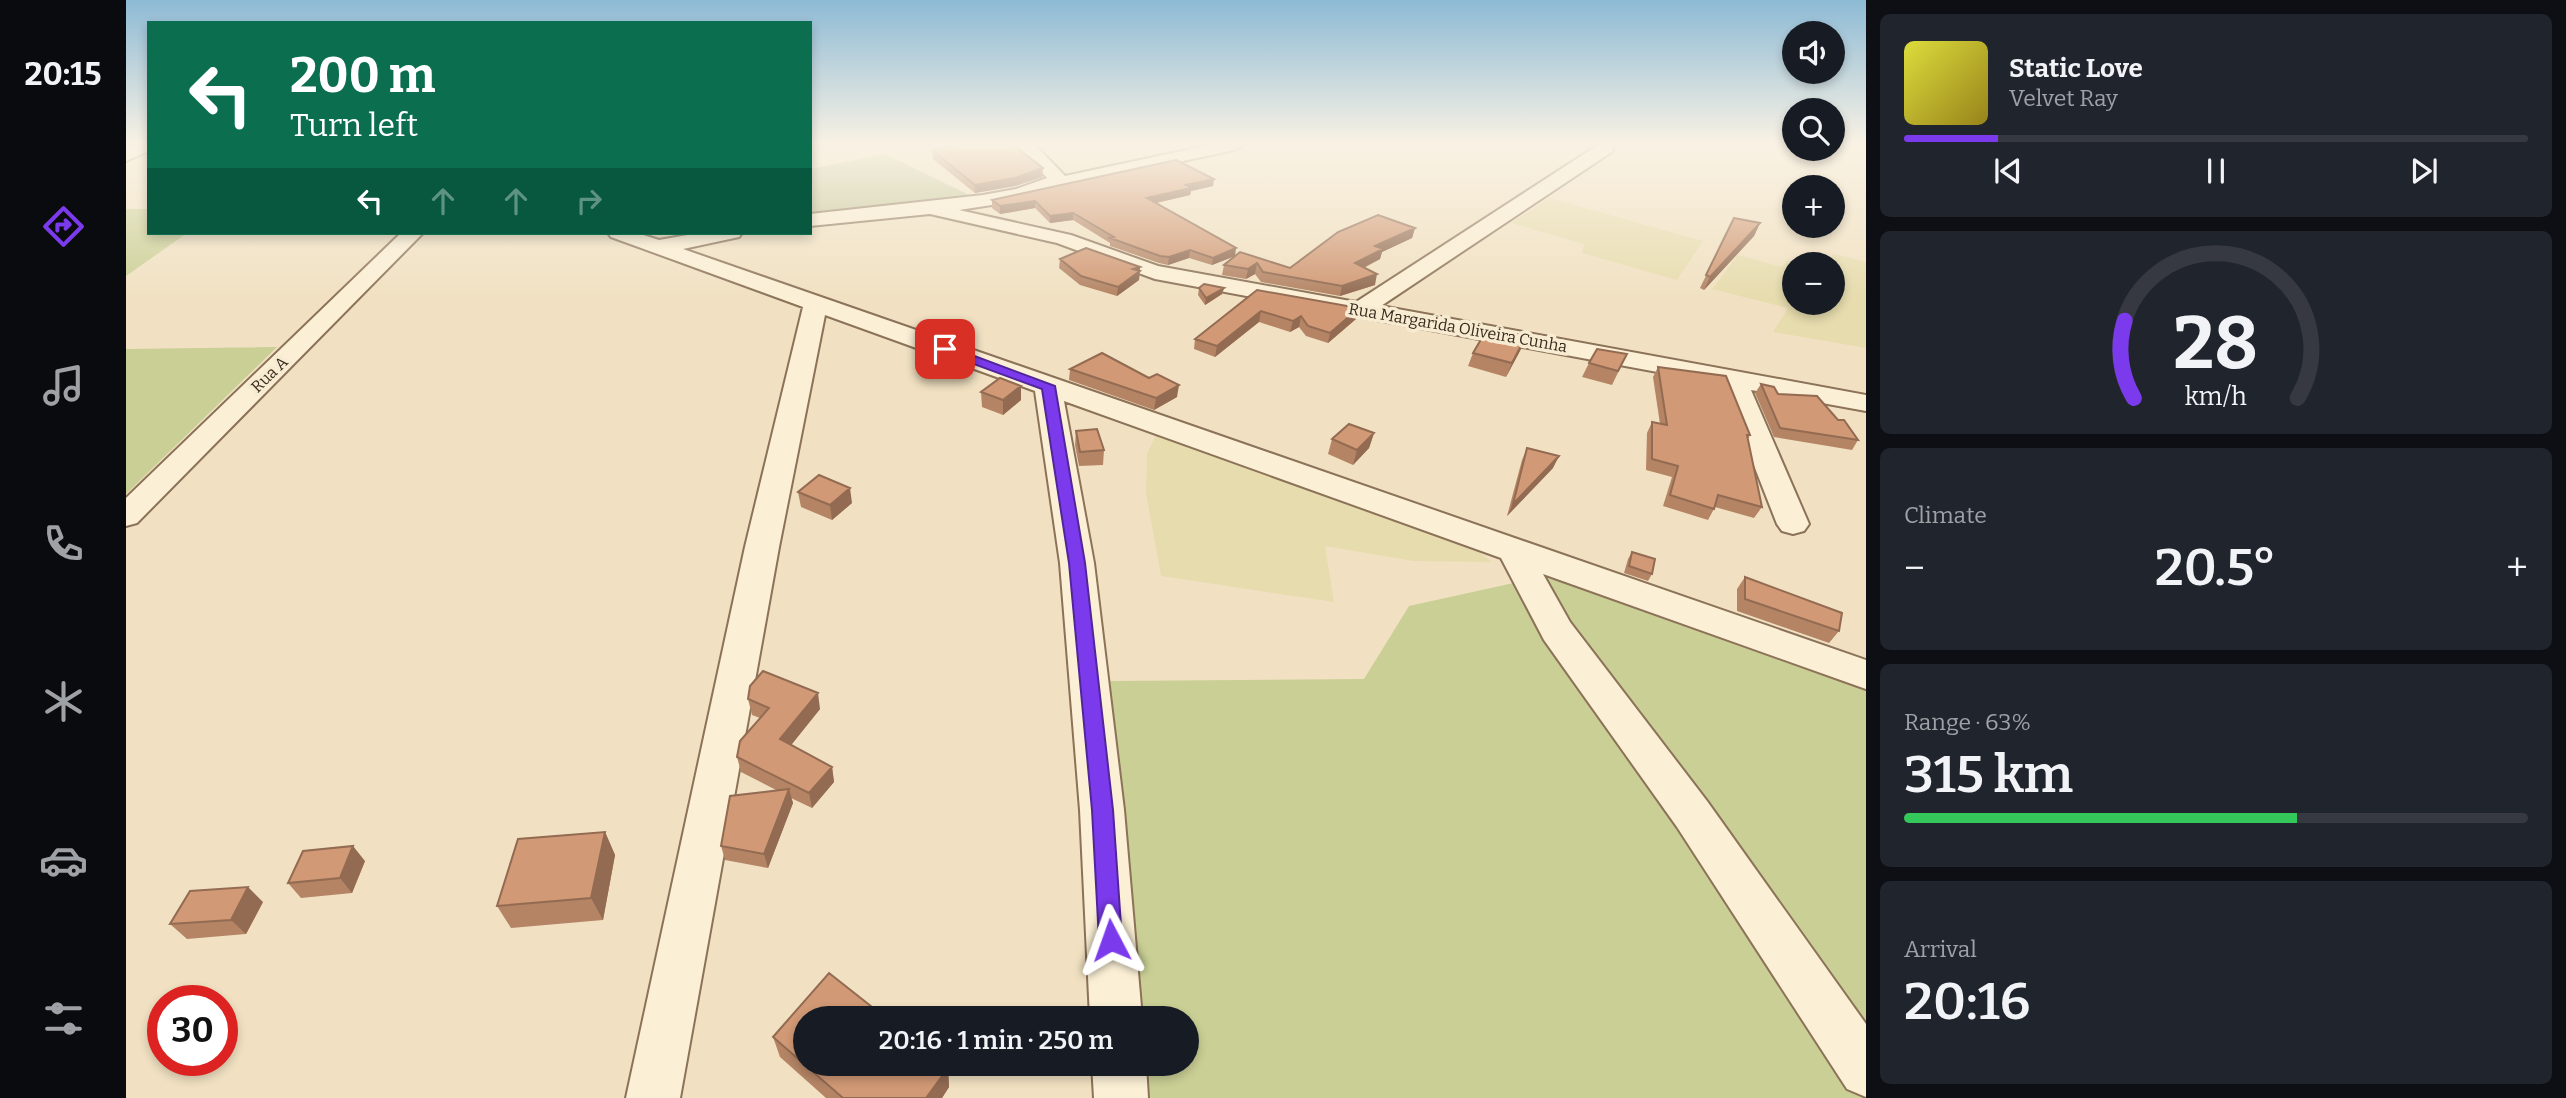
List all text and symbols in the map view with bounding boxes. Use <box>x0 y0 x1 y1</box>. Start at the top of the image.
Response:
map controls <box>1782 21 1845 315</box>
button: sound <box>1782 21 1845 84</box>
text: 200 m <box>290 46 435 105</box>
icon: left <box>175 49 266 140</box>
text: Static Love <box>2009 53 2143 84</box>
text: 20:15 <box>24 55 102 93</box>
text: Velvet Ray <box>2009 84 2118 112</box>
button: search <box>1782 98 1845 161</box>
text: Turn left <box>290 106 418 144</box>
icon: previous <box>1989 152 2027 190</box>
icon: pause <box>2197 152 2235 190</box>
icon: next <box>2405 152 2443 190</box>
button: + <box>1782 175 1845 238</box>
icon: left <box>351 182 389 220</box>
icon: ahead <box>424 182 462 220</box>
icon: ahead <box>497 182 535 220</box>
icon: right <box>570 182 608 220</box>
icon: directions <box>39 202 88 251</box>
button: − <box>1782 252 1845 315</box>
street label: Rua Margarida Oliveira Cunha <box>1347 299 1569 356</box>
text: 28 <box>2174 301 2258 388</box>
pin <box>915 319 975 379</box>
icon: arrive <box>926 330 964 368</box>
street label: Rua A <box>247 352 292 396</box>
icon: music <box>39 361 88 410</box>
text: km/h <box>2185 382 2247 412</box>
text: Climate <box>1904 501 1987 529</box>
icon: phone <box>39 519 88 568</box>
text: 20.5° <box>2155 536 2277 599</box>
text: − <box>1904 545 1925 591</box>
text: + <box>2506 545 2528 591</box>
icon: climate <box>39 677 88 726</box>
text: Range · 63% <box>1904 708 2031 736</box>
text: 315 km <box>1904 743 2073 806</box>
icon: car <box>39 836 88 885</box>
position arrow <box>1074 903 1148 977</box>
text: Arrival <box>1904 935 1977 963</box>
text: 20:16 <box>1904 970 2031 1033</box>
speed limit sign: 30 <box>147 985 238 1076</box>
icon: filters <box>39 994 88 1043</box>
text: 20:16 · 1 min · 250 m <box>879 1025 1113 1056</box>

